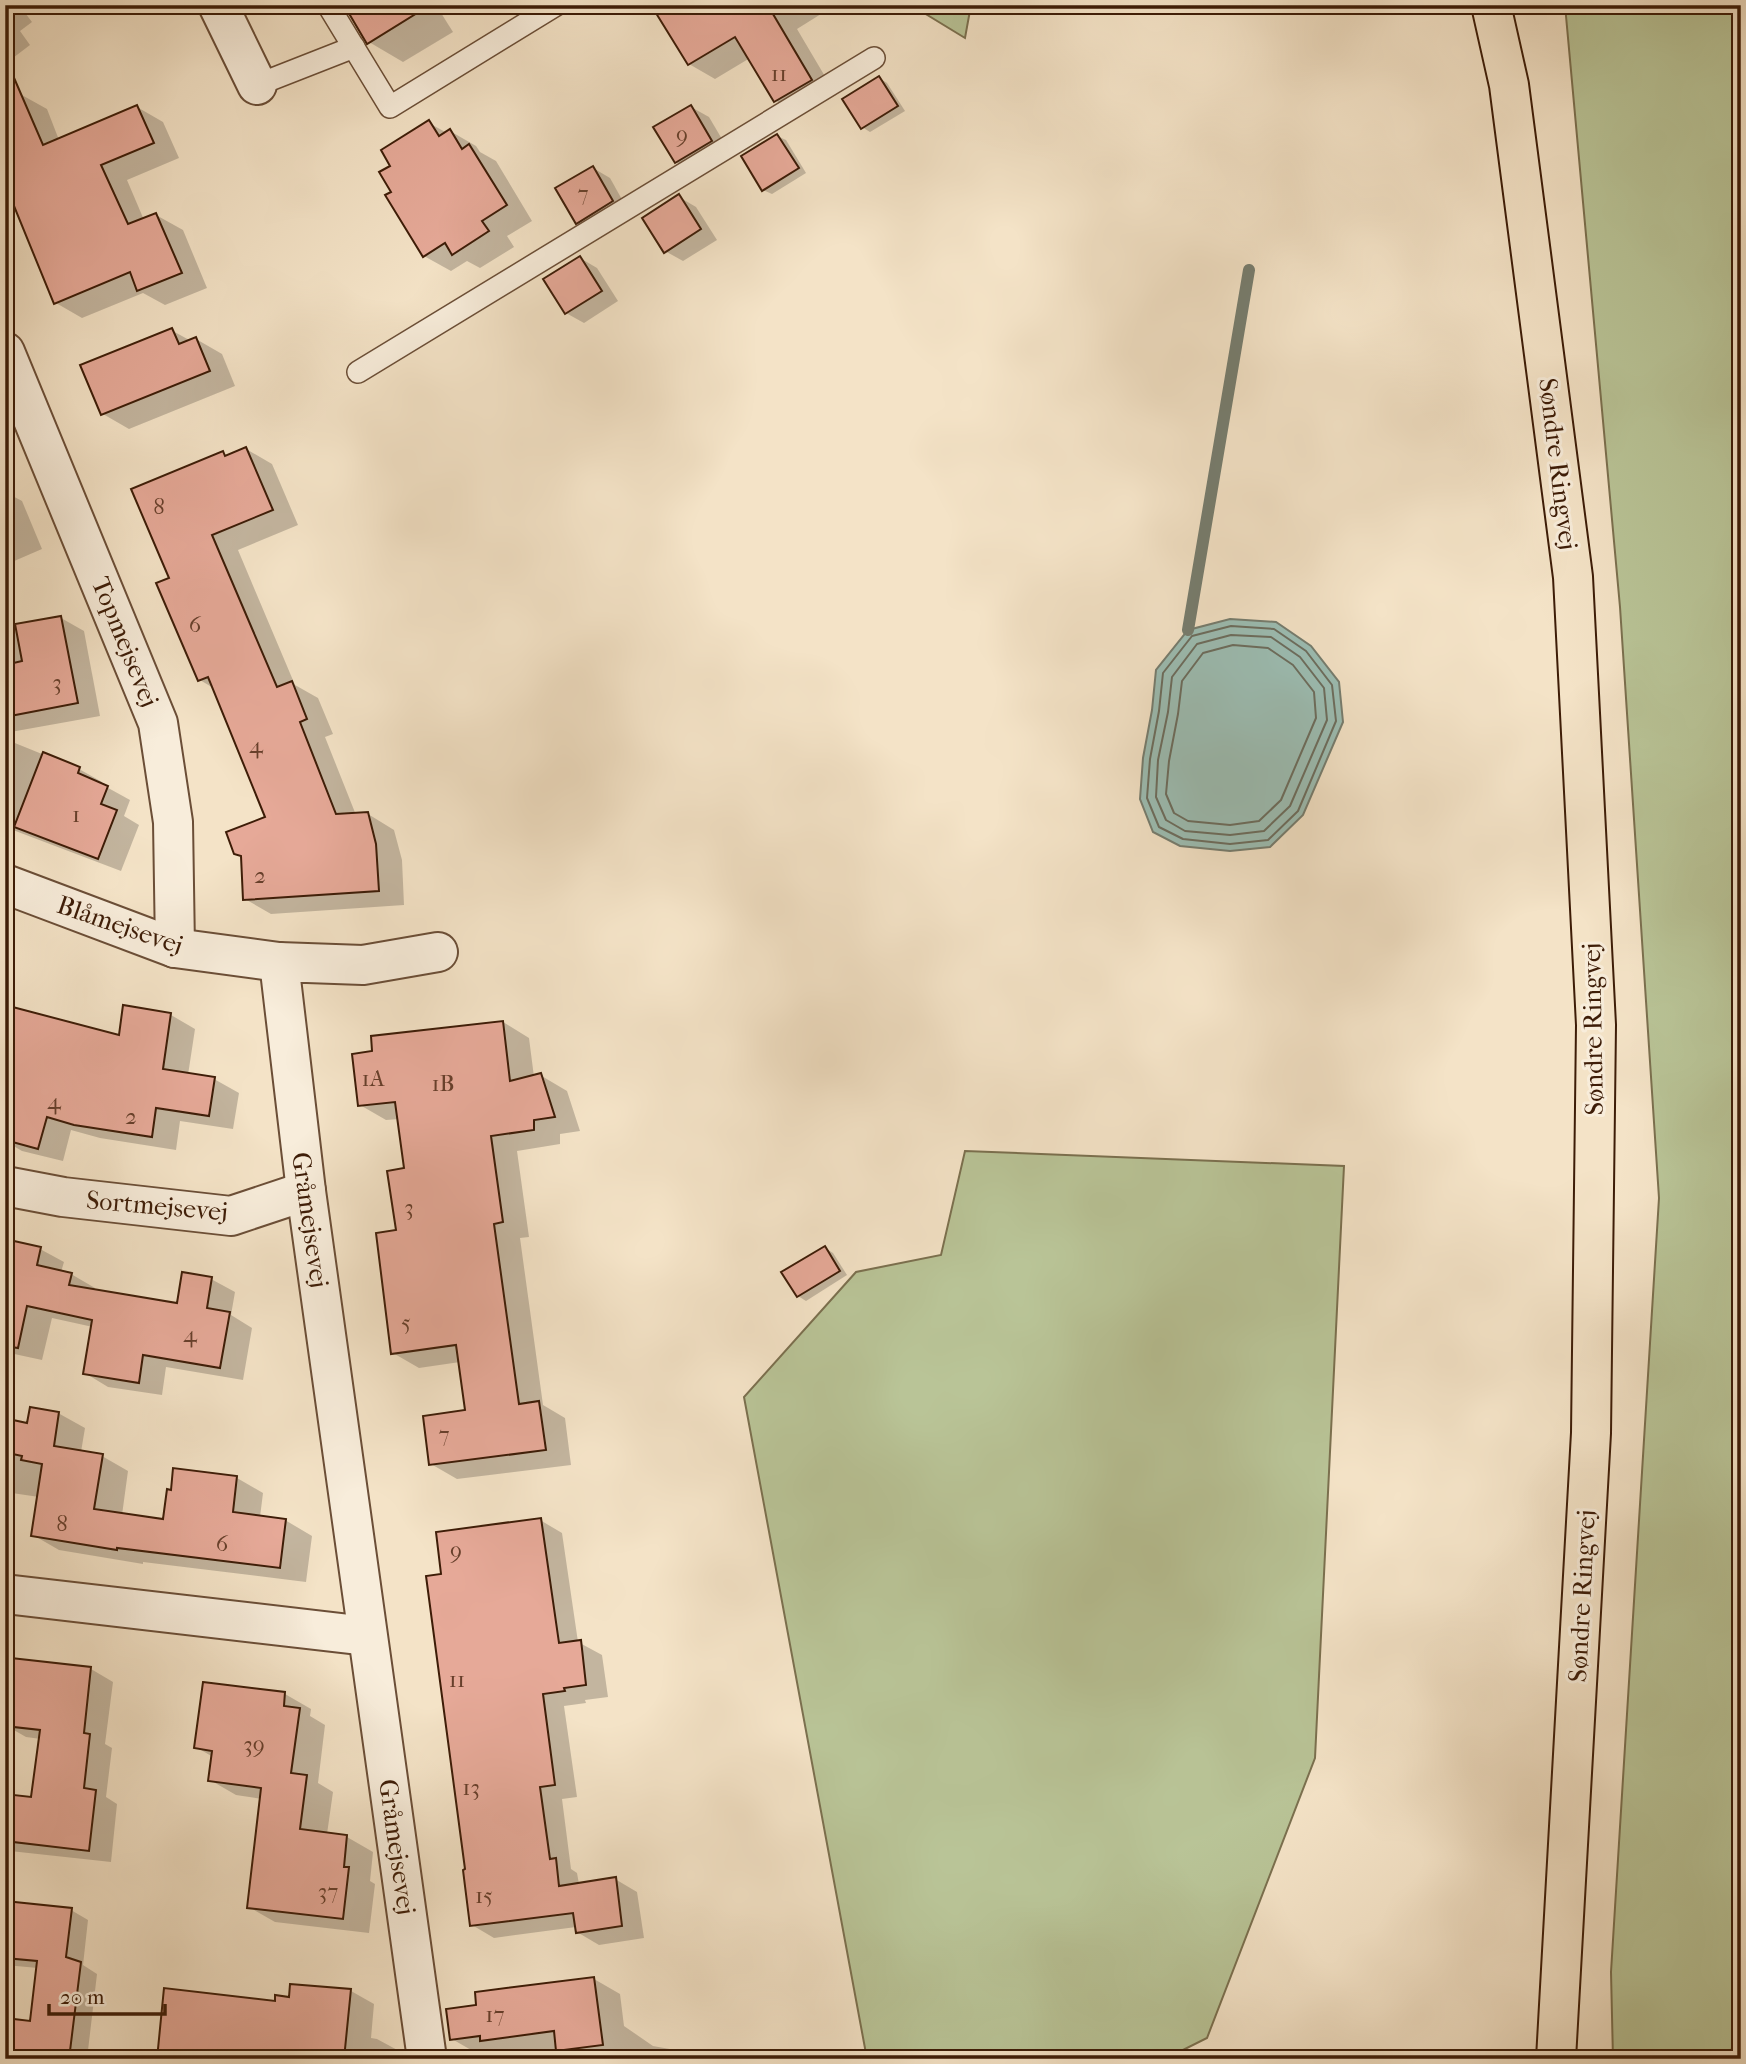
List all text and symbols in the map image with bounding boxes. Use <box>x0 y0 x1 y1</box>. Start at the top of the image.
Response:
house number: 11 <box>771 60 787 87</box>
house number: 9 <box>676 121 688 148</box>
house number: 7 <box>577 180 589 207</box>
street label: Søndre Ringvej <box>1532 376 1584 552</box>
house number: 8 <box>153 493 165 520</box>
street label: Topmejsevej <box>85 572 165 712</box>
house number: 6 <box>189 611 202 638</box>
house number: 3 <box>52 669 62 696</box>
house number: 4 <box>249 732 264 759</box>
house number: 1 <box>72 801 80 828</box>
house number: 2 <box>254 862 266 889</box>
street label: Blåmejsevej <box>53 889 187 961</box>
street label: Søndre Ringvej <box>1576 942 1610 1116</box>
house number: 1A <box>361 1065 386 1092</box>
house number: 1B <box>431 1070 455 1097</box>
house number: 4 <box>47 1088 62 1115</box>
house number: 2 <box>125 1103 137 1130</box>
street label: Gråmejsevej <box>285 1150 335 1290</box>
street label: Sortmejsevej <box>85 1184 229 1228</box>
house number: 3 <box>404 1194 414 1221</box>
house number: 5 <box>401 1309 411 1336</box>
house number: 4 <box>183 1321 198 1348</box>
house number: 7 <box>438 1421 450 1448</box>
street label: Søndre Ringvej <box>1562 1509 1602 1683</box>
house number: 8 <box>56 1510 68 1537</box>
house number: 6 <box>216 1530 229 1557</box>
house number: 9 <box>450 1537 462 1564</box>
house number: 11 <box>449 1666 465 1693</box>
house number: 39 <box>243 1731 265 1758</box>
house number: 13 <box>462 1774 480 1801</box>
street label: Gråmejsevej <box>372 1777 422 1917</box>
house number: 37 <box>318 1878 338 1905</box>
house number: 15 <box>475 1882 493 1909</box>
scale bar <box>49 1973 164 2017</box>
text: 20 m <box>60 1985 105 2009</box>
house number: 17 <box>485 2001 505 2028</box>

